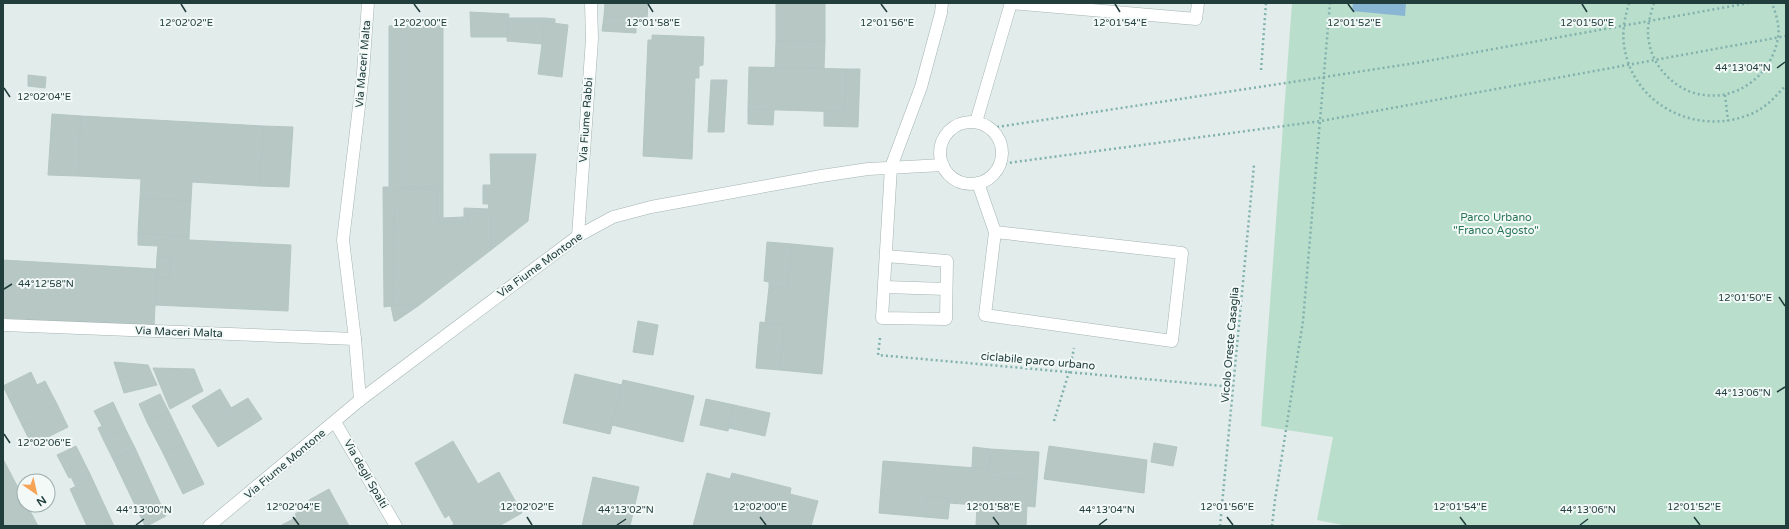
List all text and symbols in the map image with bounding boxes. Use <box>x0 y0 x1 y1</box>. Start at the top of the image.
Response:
text: 12°02'02"E <box>159 17 213 29</box>
text: 12°02'00"E <box>393 17 447 29</box>
text: 12°01'58"E <box>626 17 680 29</box>
text: 12°01'56"E <box>860 17 914 29</box>
text: 12°01'54"E <box>1093 17 1147 29</box>
text: 12°01'52"E <box>1327 17 1381 29</box>
text: 12°01'50"E <box>1560 17 1614 29</box>
street label: Via Maceri Malta <box>353 20 373 108</box>
text: 44°13'04"N <box>1715 62 1771 74</box>
street label: Via Fiume Rabbi <box>577 77 595 163</box>
text: 12°02'04"E <box>17 91 71 103</box>
park label: Parco Urbano "Franco Agosto" <box>1453 211 1539 237</box>
street label: Via Fiume Montone <box>495 230 585 300</box>
text: 44°12'58"N <box>18 278 74 290</box>
street label: Vicolo Oreste Casaglia <box>1218 286 1242 404</box>
text: 12°01'50"E <box>1718 292 1772 304</box>
street label: Via Maceri Malta <box>135 324 223 340</box>
street label: ciclabile parco urbano <box>980 350 1096 373</box>
text: 44°13'06"N <box>1715 387 1771 399</box>
street label: Via Fiume Montone <box>242 426 328 502</box>
text: 12°02'06"E <box>17 437 71 449</box>
street label: Via degli Spalti <box>341 437 391 511</box>
north arrow <box>16 473 56 513</box>
text: N <box>34 493 49 509</box>
text: 12°02'04"E <box>266 501 320 513</box>
text: 12°02'02"E <box>500 501 554 513</box>
text: 12°02'00"E <box>733 501 787 513</box>
text: 12°01'58"E <box>966 501 1020 513</box>
text: 12°01'56"E <box>1200 501 1254 513</box>
text: 12°01'54"E <box>1433 501 1487 513</box>
text: 12°01'52"E <box>1667 501 1721 513</box>
text: 44°13'00"N <box>116 504 172 516</box>
text: 44°13'02"N <box>598 504 654 516</box>
text: 44°13'04"N <box>1079 504 1135 516</box>
text: 44°13'06"N <box>1560 504 1616 516</box>

